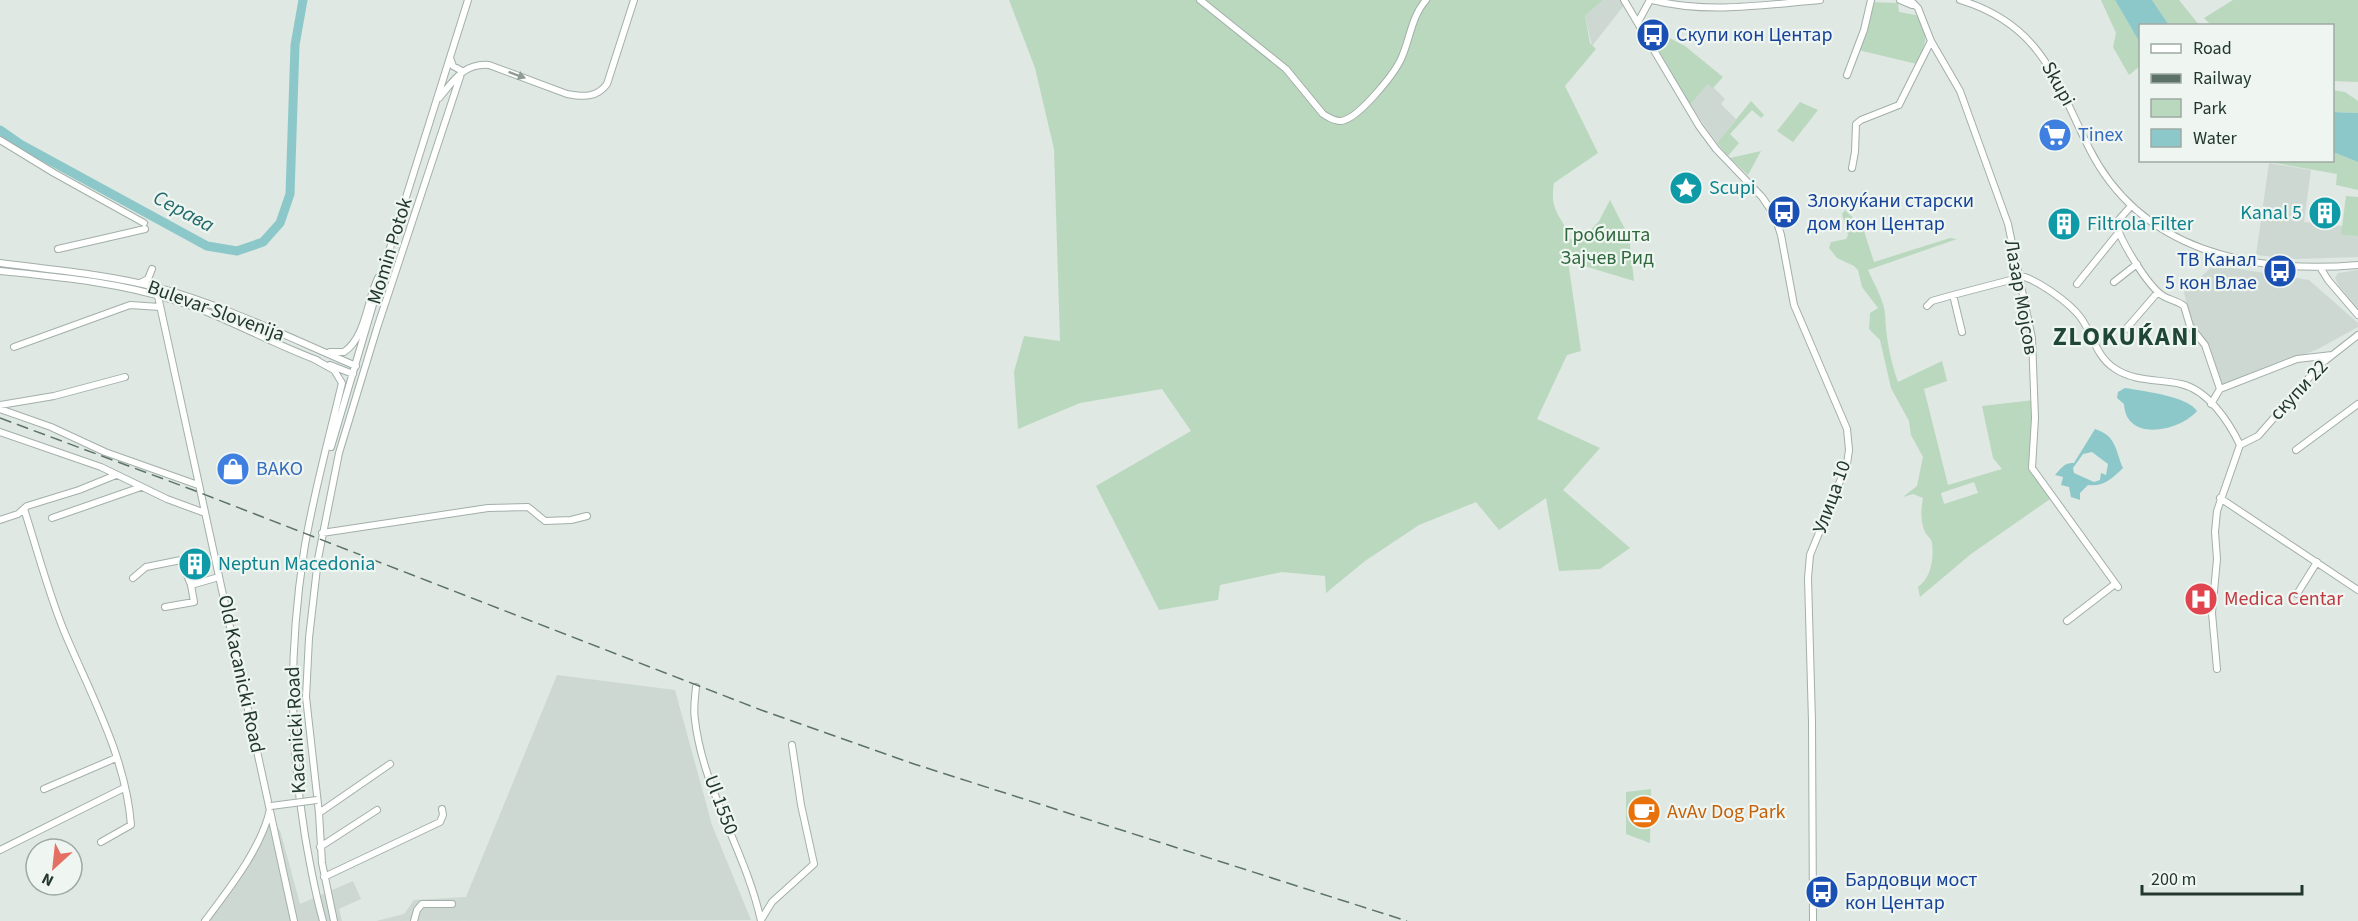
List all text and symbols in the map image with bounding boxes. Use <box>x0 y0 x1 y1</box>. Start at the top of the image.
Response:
bus stop icon: Скупи кон Центар <box>1635 17 1671 53</box>
place label: Скупи кон Центар <box>1676 21 1832 49</box>
legend <box>2139 24 2334 162</box>
text: Road <box>2193 36 2232 61</box>
street label: Skupi <box>2034 57 2082 111</box>
text: Railway <box>2193 66 2252 91</box>
one-way arrow <box>508 71 526 81</box>
text: Park <box>2193 96 2227 121</box>
supermarket icon: Tinex <box>2037 117 2073 153</box>
place label: Tinex <box>2078 121 2123 149</box>
text: Water <box>2193 126 2237 151</box>
place icon: Scupi <box>1668 170 1704 206</box>
place label: Scupi <box>1709 174 1756 202</box>
water label: Серава <box>148 182 220 240</box>
place label: Злокуќани старски дом кон Центар <box>1807 187 1974 238</box>
street label: Momin Potok <box>360 194 420 308</box>
bus stop icon: Злокуќани старски дом кон Центар <box>1766 194 1802 230</box>
building icon: Kanal 5 <box>2307 195 2343 231</box>
place label: Kanal 5 <box>2240 199 2302 227</box>
building icon: Filtrola Filter <box>2046 206 2082 242</box>
place label: Filtrola Filter <box>2087 210 2194 238</box>
park label: Гробишта Зајчев Рид <box>1560 221 1654 272</box>
street label: Лазар Мојсов <box>1997 237 2045 357</box>
place label: ТВ Канал 5 кон Влае <box>2165 246 2257 297</box>
bus stop icon: ТВ Канал 5 кон Влае <box>2262 253 2298 289</box>
street label: Bulevar Slovenija <box>143 273 289 349</box>
district label: ZLOKUḰANI <box>2053 318 2199 355</box>
street label: скупи 22 <box>2263 353 2335 427</box>
shop icon: BAKO <box>215 451 251 487</box>
place label: BAKO <box>256 455 303 483</box>
street label: Улица 10 <box>1806 457 1858 537</box>
building icon: Neptun Macedonia <box>177 546 213 582</box>
place label: Neptun Macedonia <box>218 550 375 578</box>
hospital icon: Medica Centar <box>2183 581 2219 617</box>
place label: Medica Centar <box>2224 585 2343 613</box>
street label: Old Kacanicki Road <box>211 592 271 756</box>
street label: Kacanicki Road <box>279 666 313 794</box>
street label: Ul 1550 <box>697 771 745 839</box>
cafe icon: AvAv Dog Park <box>1626 794 1662 830</box>
place label: AvAv Dog Park <box>1667 798 1786 826</box>
north arrow <box>24 837 84 897</box>
scale bar <box>2142 858 2302 896</box>
place label: Бардовци мост кон Центар <box>1845 866 1978 917</box>
text: N <box>38 867 57 892</box>
text: 200 m <box>2151 867 2196 892</box>
bus stop icon: Бардовци мост кон Центар <box>1804 874 1840 910</box>

